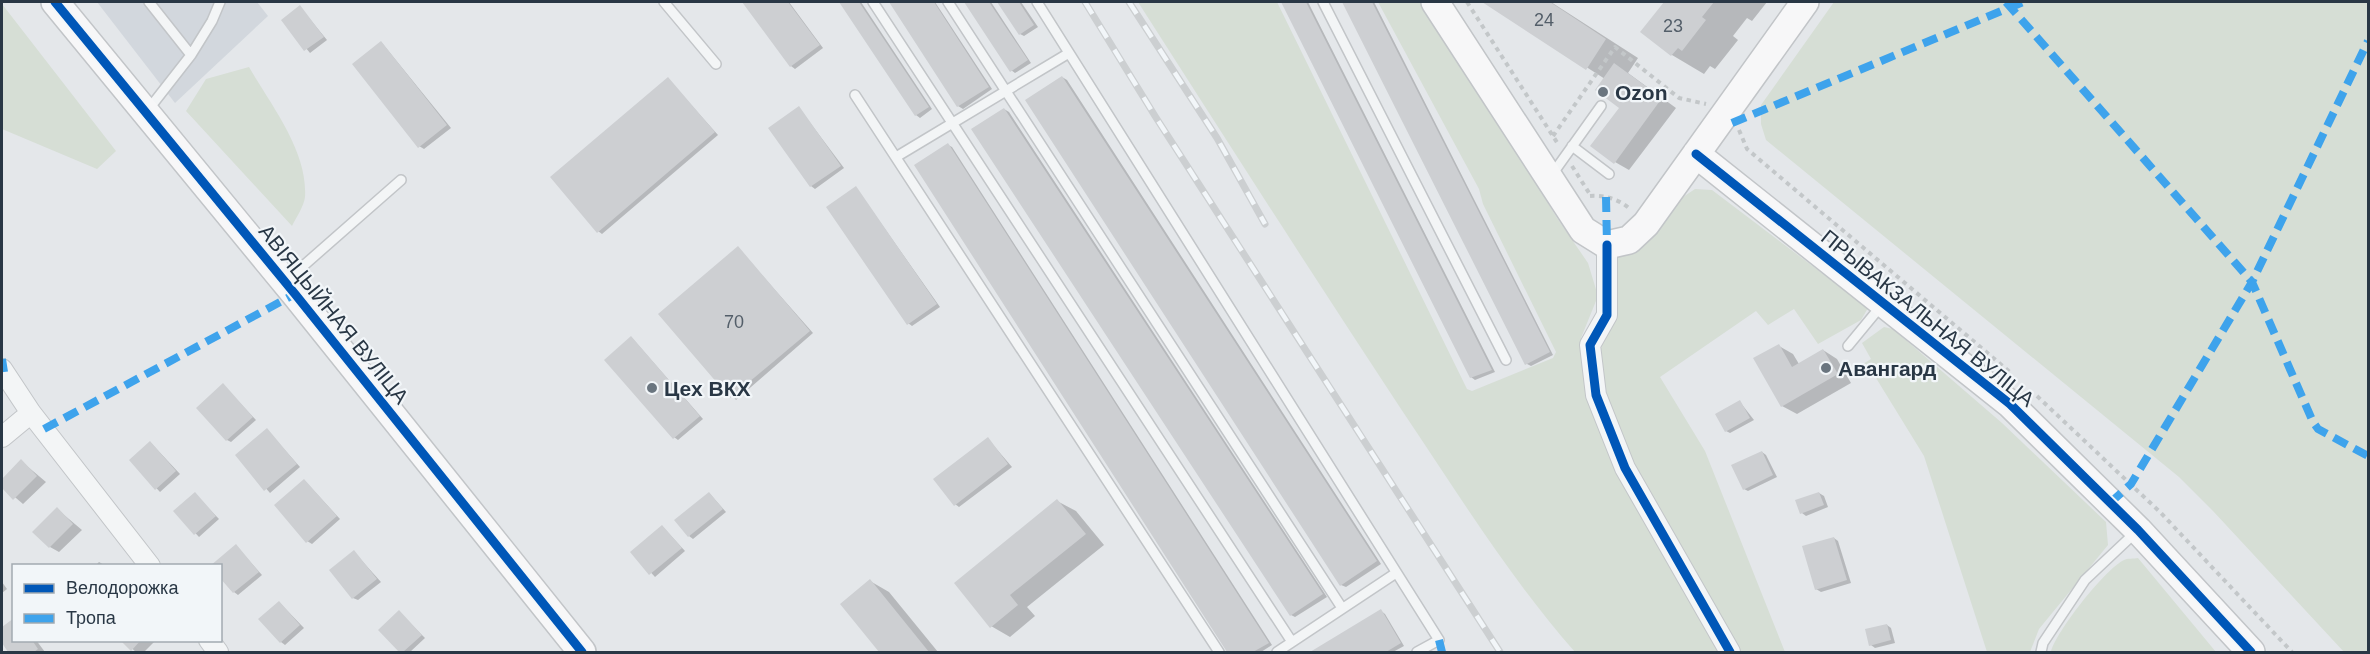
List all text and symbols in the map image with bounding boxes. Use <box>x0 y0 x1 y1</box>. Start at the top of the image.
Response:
house number: 24 <box>1534 10 1554 30</box>
house number: 23 <box>1663 16 1683 36</box>
place label: Ozon <box>1615 81 1668 104</box>
marker: Ozon <box>1596 85 1610 99</box>
street label: АВІЯЦЫЙНАЯ ВУЛІЦА <box>255 220 413 408</box>
street label: ПРЫВАКЗАЛЬНАЯ ВУЛІЦА <box>1817 225 2039 411</box>
house number: 70 <box>724 312 744 332</box>
place label: Авангард <box>1838 357 1936 380</box>
marker: Авангард <box>1819 361 1833 375</box>
place label: Цех ВКХ <box>664 377 751 400</box>
marker: Цех ВКХ <box>645 381 659 395</box>
legend <box>12 564 222 642</box>
text: Велодорожка <box>66 578 179 598</box>
text: Тропа <box>66 608 117 628</box>

